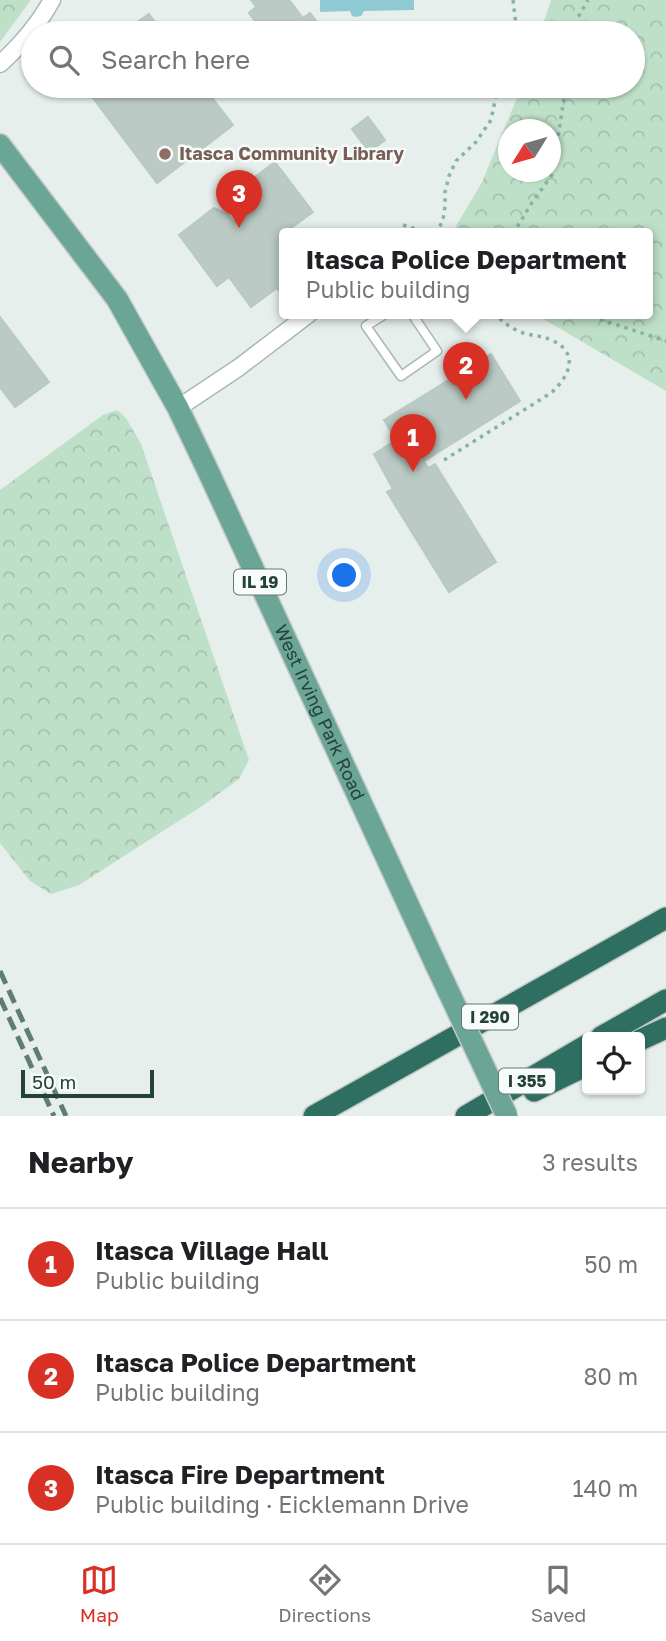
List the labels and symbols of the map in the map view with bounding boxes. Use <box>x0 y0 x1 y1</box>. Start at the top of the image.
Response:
north arrow <box>498 119 561 182</box>
place label: Itasca Community Library <box>179 142 404 164</box>
marker: Itasca Community Library <box>157 146 173 162</box>
pin: 3 <box>216 170 262 228</box>
pin: 2 <box>443 342 489 400</box>
pin: 1 <box>390 414 436 472</box>
your location <box>327 558 361 592</box>
road number: IL 19 <box>234 569 286 594</box>
street label: West Irving Park Road <box>270 621 370 803</box>
road number: I 290 <box>462 1004 518 1030</box>
scale bar <box>21 1067 154 1099</box>
road number: I 355 <box>499 1068 555 1093</box>

